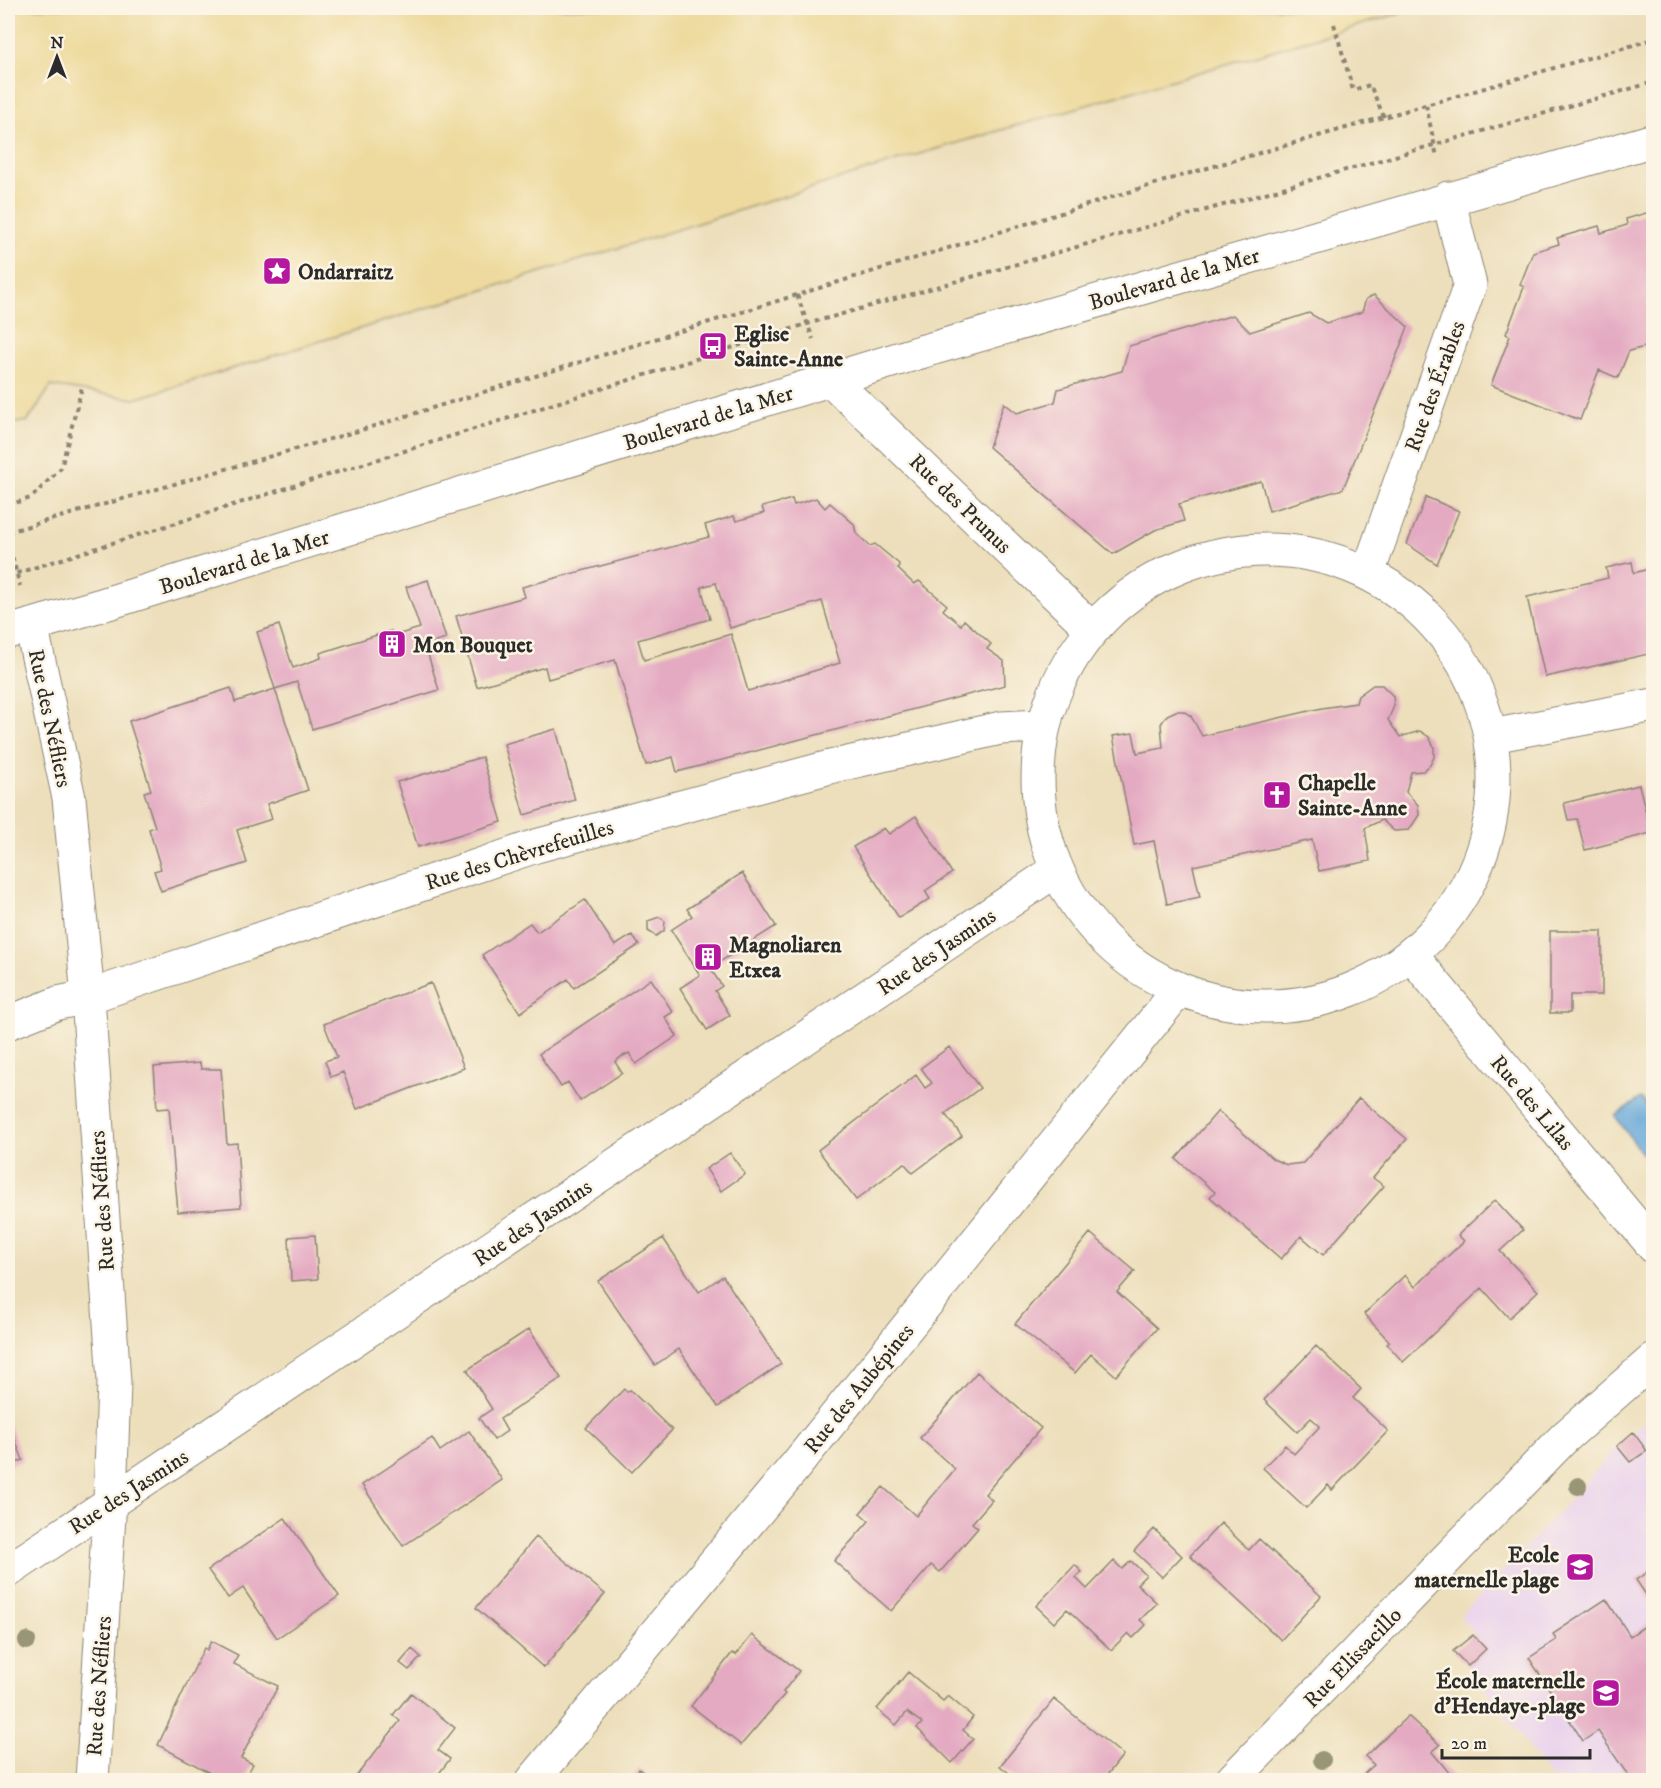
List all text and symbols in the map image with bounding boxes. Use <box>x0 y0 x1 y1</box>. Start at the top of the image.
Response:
north arrow <box>27 27 87 87</box>
text: N <box>50 33 64 53</box>
street label: Boulevard de la Mer <box>1086 242 1264 317</box>
place icon: Ondarraitz <box>261 255 293 287</box>
place label: Ondarraitz <box>298 259 394 286</box>
street label: Rue des Érables <box>1399 317 1472 456</box>
place label: Eglise Sainte-Anne <box>734 321 843 373</box>
bus stop icon: Eglise Sainte-Anne <box>697 330 729 362</box>
street label: Boulevard de la Mer <box>620 380 797 457</box>
street label: Rue des Prunus <box>903 448 1017 560</box>
street label: Boulevard de la Mer <box>156 524 333 601</box>
building icon: Mon Bouquet <box>376 628 408 660</box>
place label: Mon Bouquet <box>413 632 533 659</box>
street label: Rue des Néfliers <box>22 647 77 790</box>
place label: Chapelle Sainte-Anne <box>1298 770 1407 822</box>
church icon: Chapelle Sainte-Anne <box>1261 779 1293 811</box>
street label: Rue des Chèvrefeuilles <box>422 814 617 897</box>
street label: Rue des Jasmins <box>872 903 1001 1002</box>
place label: Magnoliaren Etxea <box>729 932 842 984</box>
building icon: Magnoliaren Etxea <box>692 941 724 973</box>
street label: Rue des Lilas <box>1484 1050 1579 1156</box>
street label: Rue des Néfliers <box>84 1130 121 1272</box>
street label: Rue des Jasmins <box>468 1174 597 1273</box>
street label: Rue des Aubépines <box>798 1318 920 1460</box>
street label: Rue des Jasmins <box>64 1444 194 1541</box>
place label: Ecole maternelle plage <box>1415 1542 1559 1594</box>
school or university icon: Ecole maternelle plage <box>1564 1551 1596 1583</box>
street label: Rue Elissacillo <box>1298 1602 1408 1714</box>
street label: Rue des Néfliers <box>81 1615 118 1757</box>
place label: École maternelle d'Hendaye-plage <box>1434 1667 1585 1720</box>
school or university icon: École maternelle d'Hendaye-plage <box>1590 1677 1622 1709</box>
scale bar <box>1442 1722 1590 1760</box>
text: 20 m <box>1451 1733 1487 1755</box>

